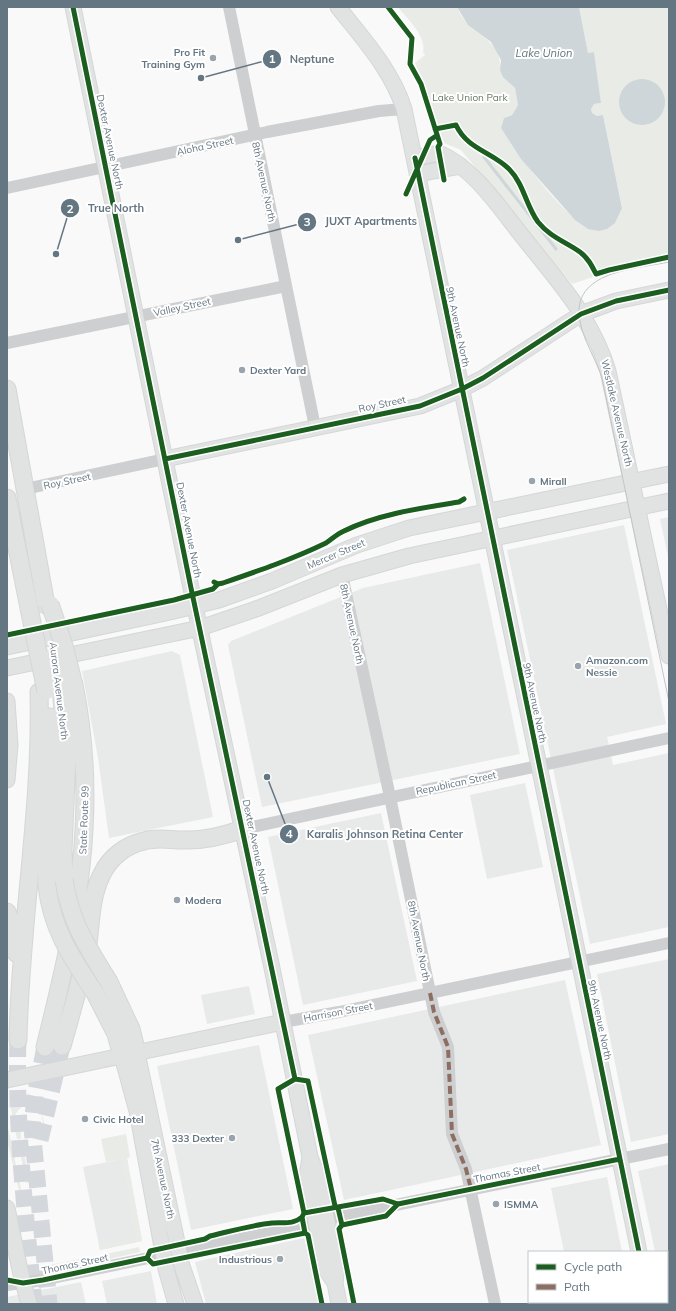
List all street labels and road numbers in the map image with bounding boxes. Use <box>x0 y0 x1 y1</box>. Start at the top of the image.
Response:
street label: Dexter Avenue North <box>94 93 126 191</box>
street label: Aloha Street <box>175 134 235 158</box>
street label: 8th Avenue North <box>249 141 279 224</box>
street label: 9th Avenue North <box>443 286 473 369</box>
street label: Valley Street <box>152 294 212 319</box>
street label: Westlake Avenue North <box>598 358 636 468</box>
street label: Roy Street <box>357 393 407 415</box>
street label: Roy Street <box>42 470 92 492</box>
street label: Dexter Avenue North <box>173 481 205 579</box>
street label: Mercer Street <box>305 536 367 572</box>
street label: 8th Avenue North <box>337 583 367 666</box>
street label: Aurora Avenue North <box>47 641 71 741</box>
street label: 9th Avenue North <box>520 662 550 745</box>
street label: Republican Street <box>415 768 498 798</box>
street label: State Route 99 <box>76 785 92 855</box>
street label: Dexter Avenue North <box>240 798 272 896</box>
street label: 8th Avenue North <box>405 900 433 983</box>
street label: 9th Avenue North <box>585 979 615 1062</box>
street label: Harrison Street <box>302 999 374 1025</box>
street label: 7th Avenue North <box>148 1138 178 1221</box>
street label: Thomas Street <box>473 1160 542 1186</box>
street label: Thomas Street <box>41 1251 110 1277</box>

